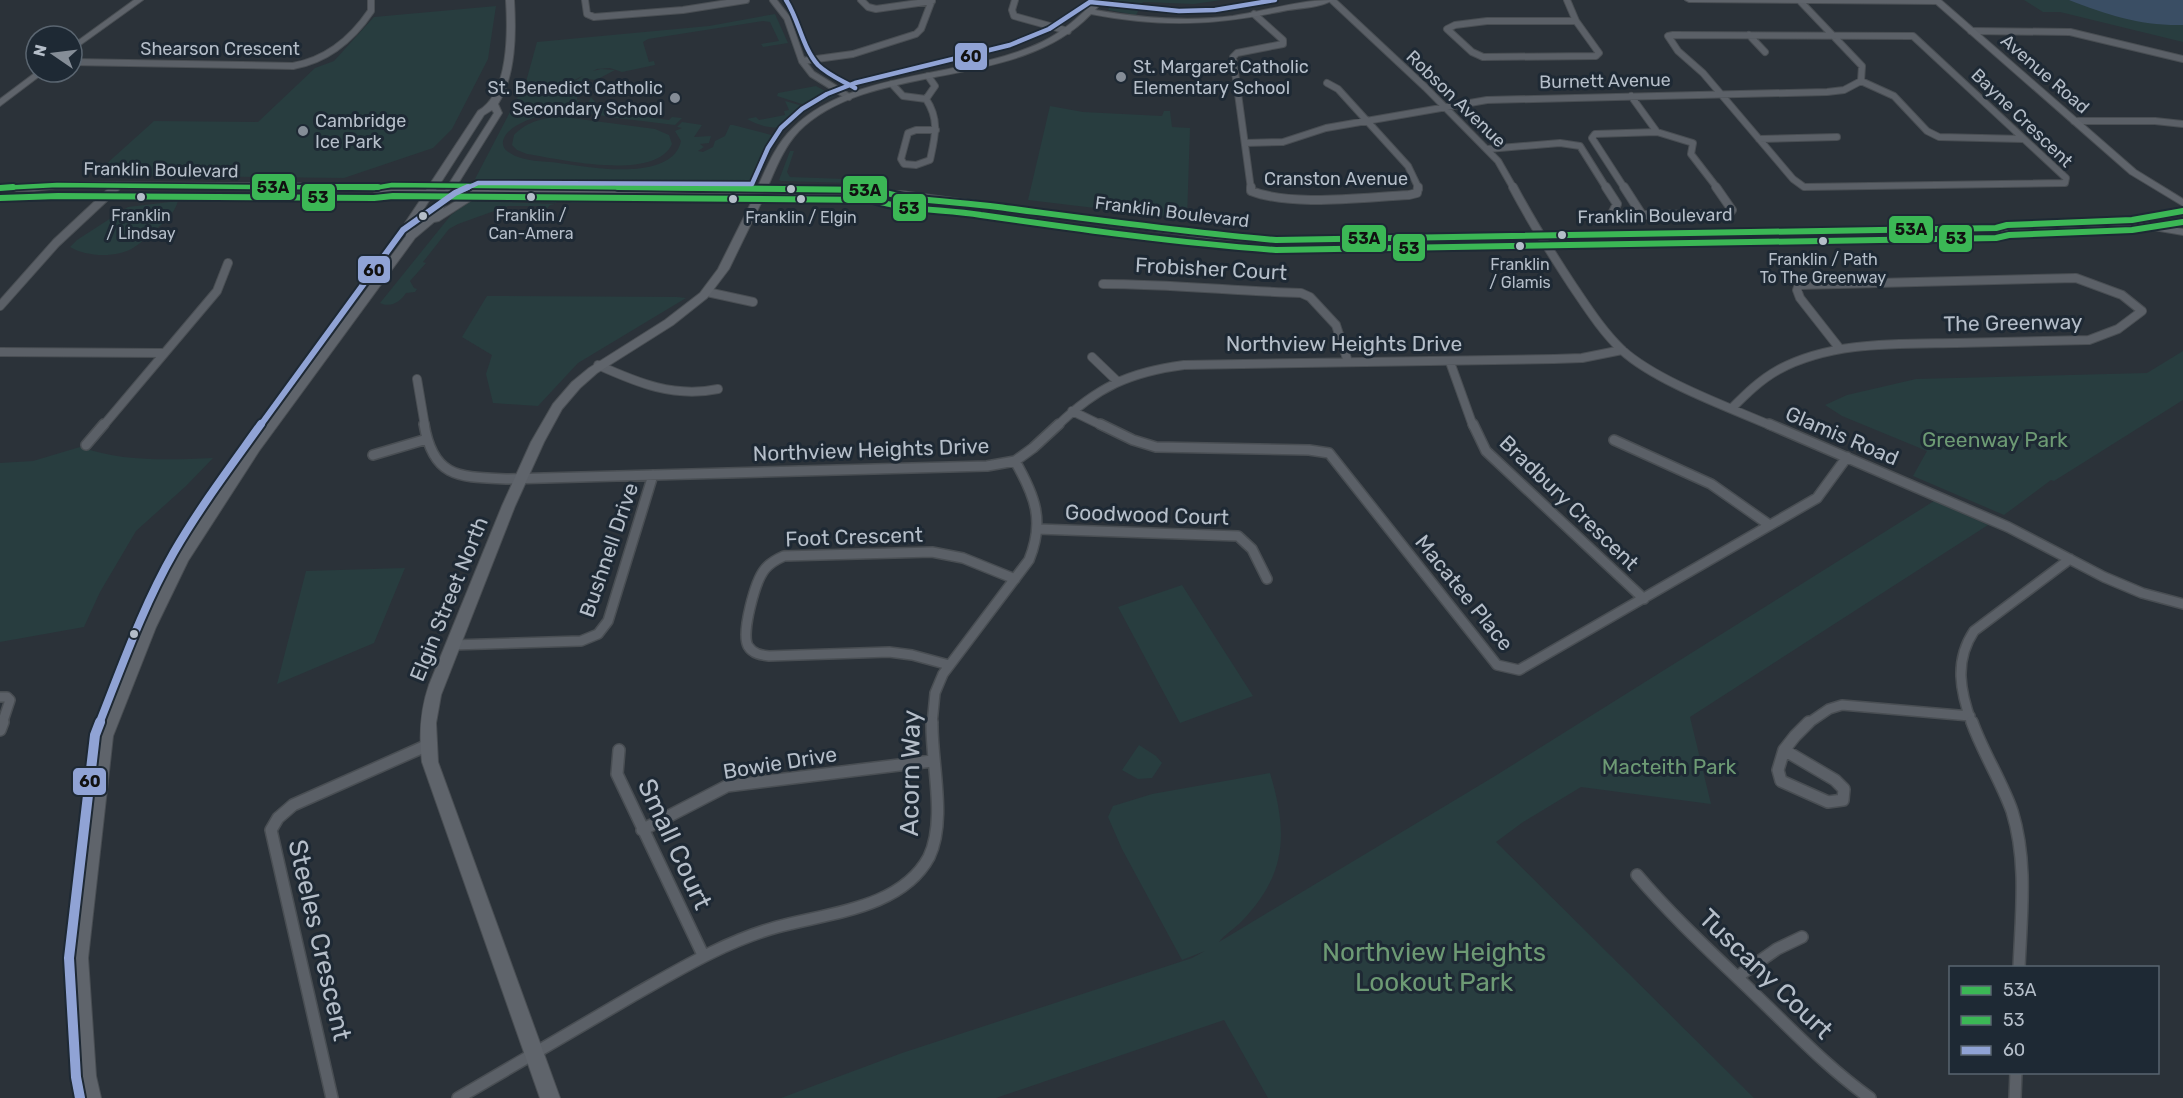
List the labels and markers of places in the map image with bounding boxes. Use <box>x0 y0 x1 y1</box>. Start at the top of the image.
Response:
place label: St. Margaret Catholic Elementary School <box>1133 56 1309 99</box>
marker: St. Margaret Catholic Elementary School <box>1114 70 1128 84</box>
place label: St. Benedict Catholic Secondary School <box>487 77 663 120</box>
marker: St. Benedict Catholic Secondary School <box>668 91 682 105</box>
place label: Cambridge Ice Park <box>315 110 406 153</box>
marker: Cambridge Ice Park <box>296 124 310 138</box>
unlabelled marker <box>785 183 797 195</box>
marker: Franklin / Lindsay <box>135 191 147 203</box>
marker: Franklin / Can-Amera <box>525 191 537 203</box>
unlabelled marker <box>727 193 739 205</box>
marker: Franklin / Elgin <box>795 193 807 205</box>
place label: Franklin / Lindsay <box>106 206 176 243</box>
place label: Franklin / Can-Amera <box>488 206 574 243</box>
place label: Franklin / Elgin <box>745 208 857 227</box>
unlabelled marker <box>417 210 429 222</box>
unlabelled marker <box>1556 229 1568 241</box>
marker: Franklin / Path To The Greenway <box>1817 235 1829 247</box>
marker: Franklin / Glamis <box>1514 240 1526 252</box>
place label: Franklin / Path To The Greenway <box>1760 250 1886 287</box>
place label: Franklin / Glamis <box>1489 255 1551 292</box>
unlabelled marker <box>128 628 140 640</box>

